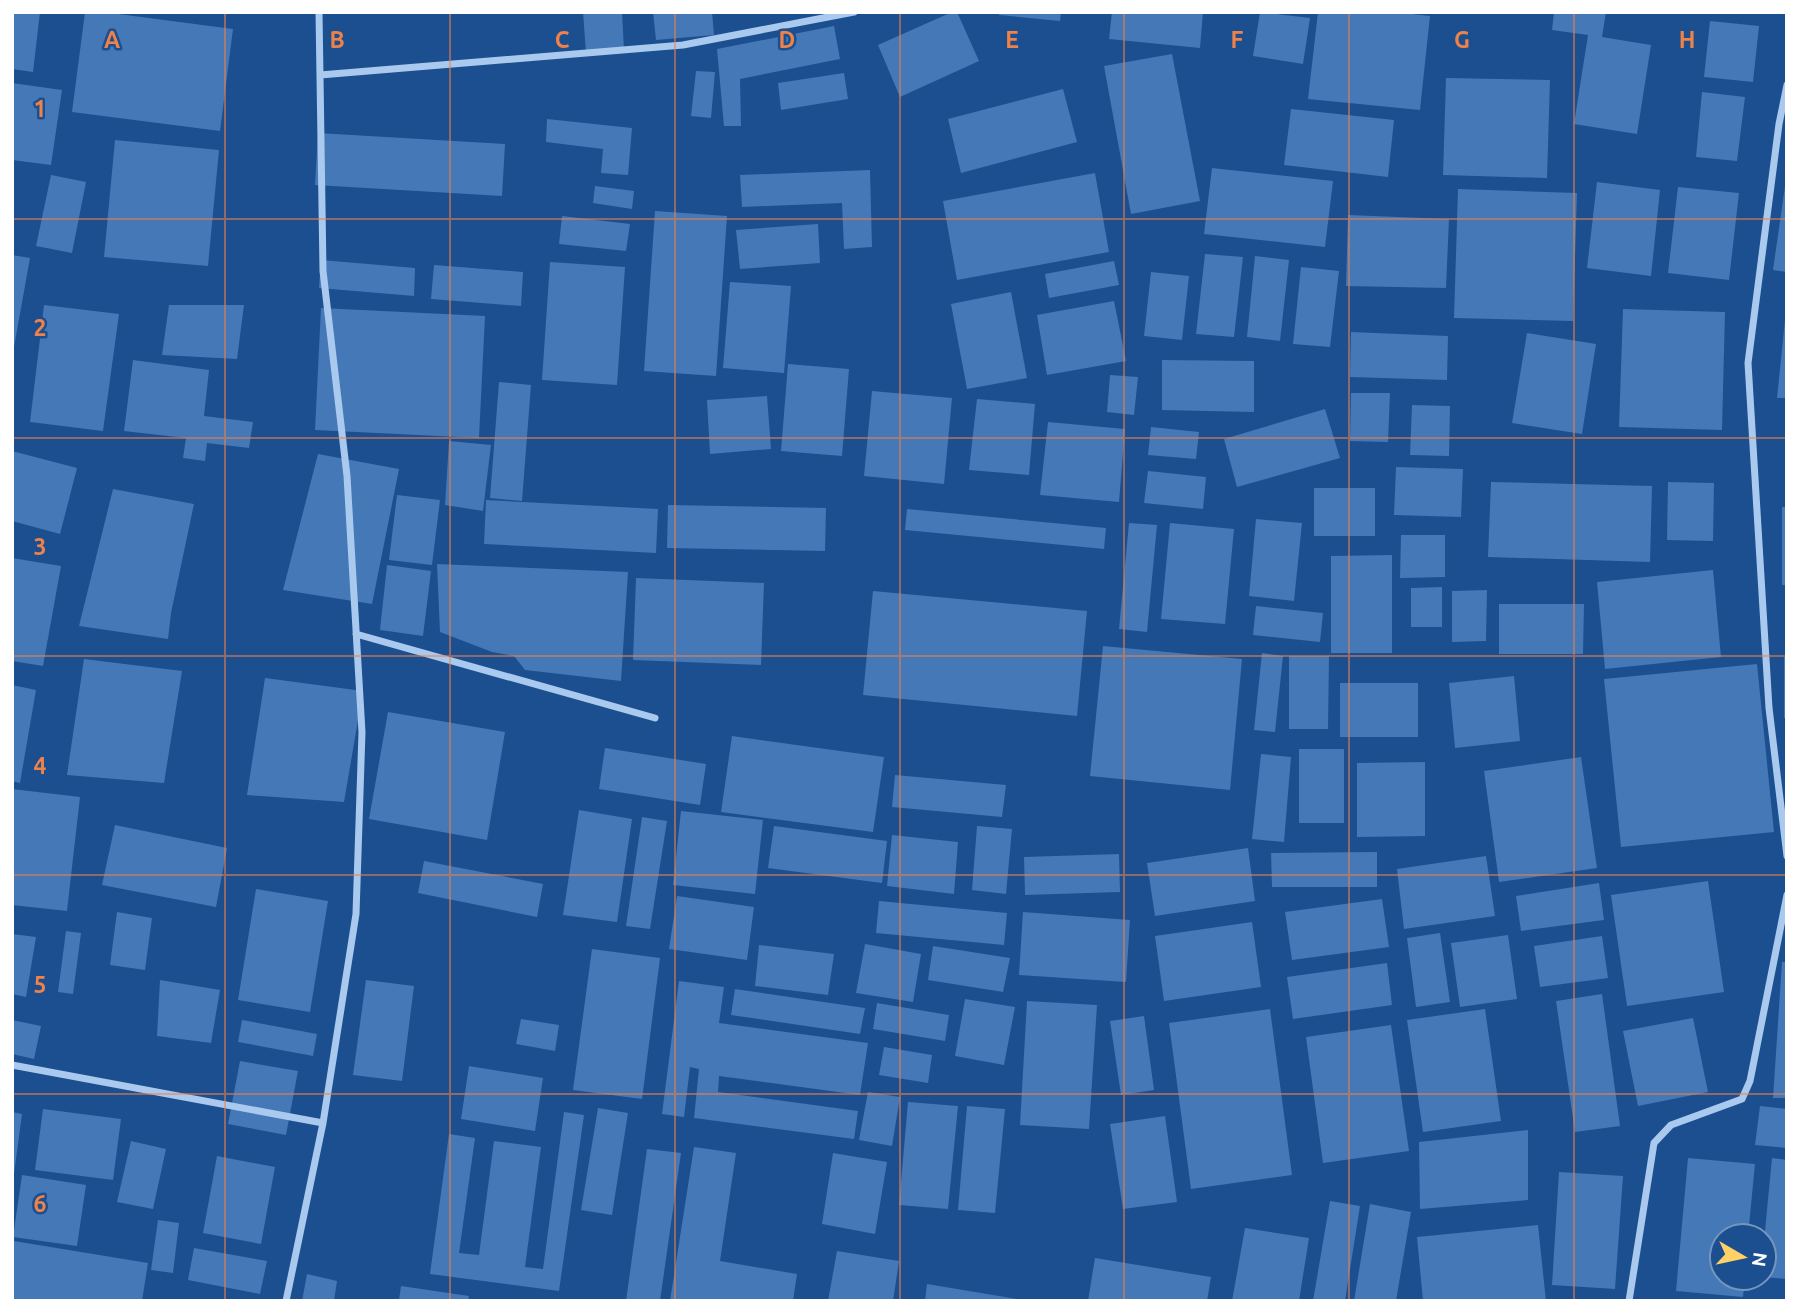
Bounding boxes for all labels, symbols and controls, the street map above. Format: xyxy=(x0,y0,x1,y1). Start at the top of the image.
text: A xyxy=(104,27,120,52)
text: B xyxy=(329,27,345,52)
text: C xyxy=(555,27,570,52)
text: D xyxy=(779,27,795,52)
text: E xyxy=(1005,27,1019,52)
text: F xyxy=(1231,27,1244,52)
text: G xyxy=(1454,27,1470,52)
text: H xyxy=(1679,27,1695,52)
text: 1 xyxy=(34,96,46,121)
text: 2 xyxy=(34,315,46,340)
text: 3 xyxy=(34,534,46,559)
text: 4 xyxy=(34,753,47,778)
text: 5 xyxy=(34,972,46,997)
text: 6 xyxy=(34,1191,47,1216)
north arrow xyxy=(1708,1222,1778,1292)
text: N xyxy=(1748,1251,1772,1268)

